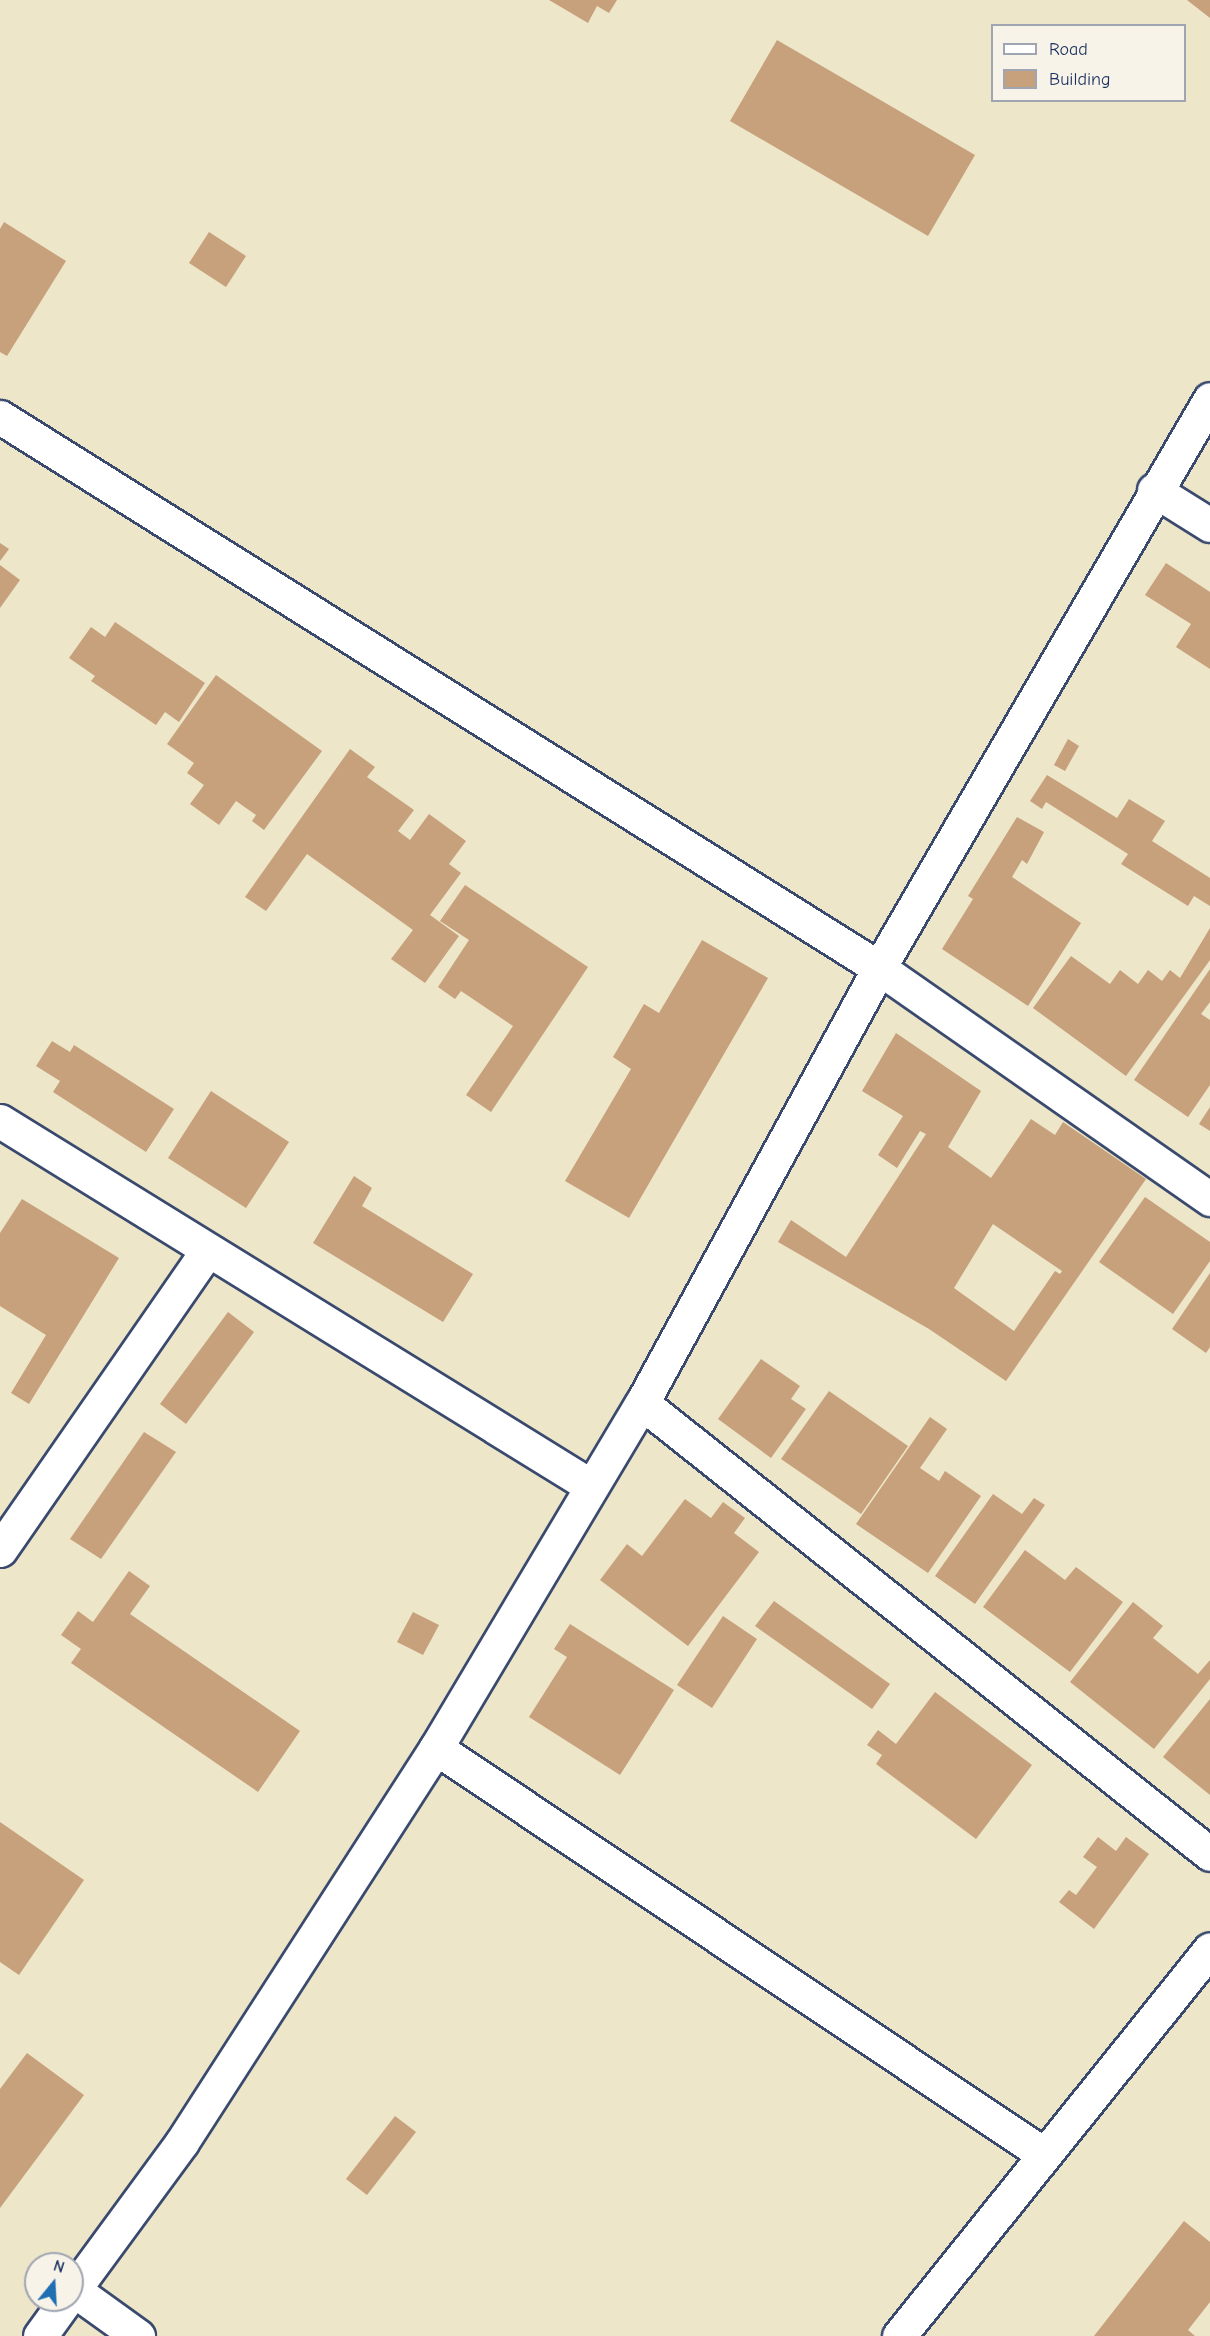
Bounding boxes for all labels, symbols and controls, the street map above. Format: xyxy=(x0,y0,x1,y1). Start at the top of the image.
legend xyxy=(991,24,1186,102)
text: Road xyxy=(1049,39,1088,60)
text: Building xyxy=(1049,69,1111,90)
north arrow xyxy=(24,2252,84,2312)
text: N xyxy=(51,2257,67,2277)

